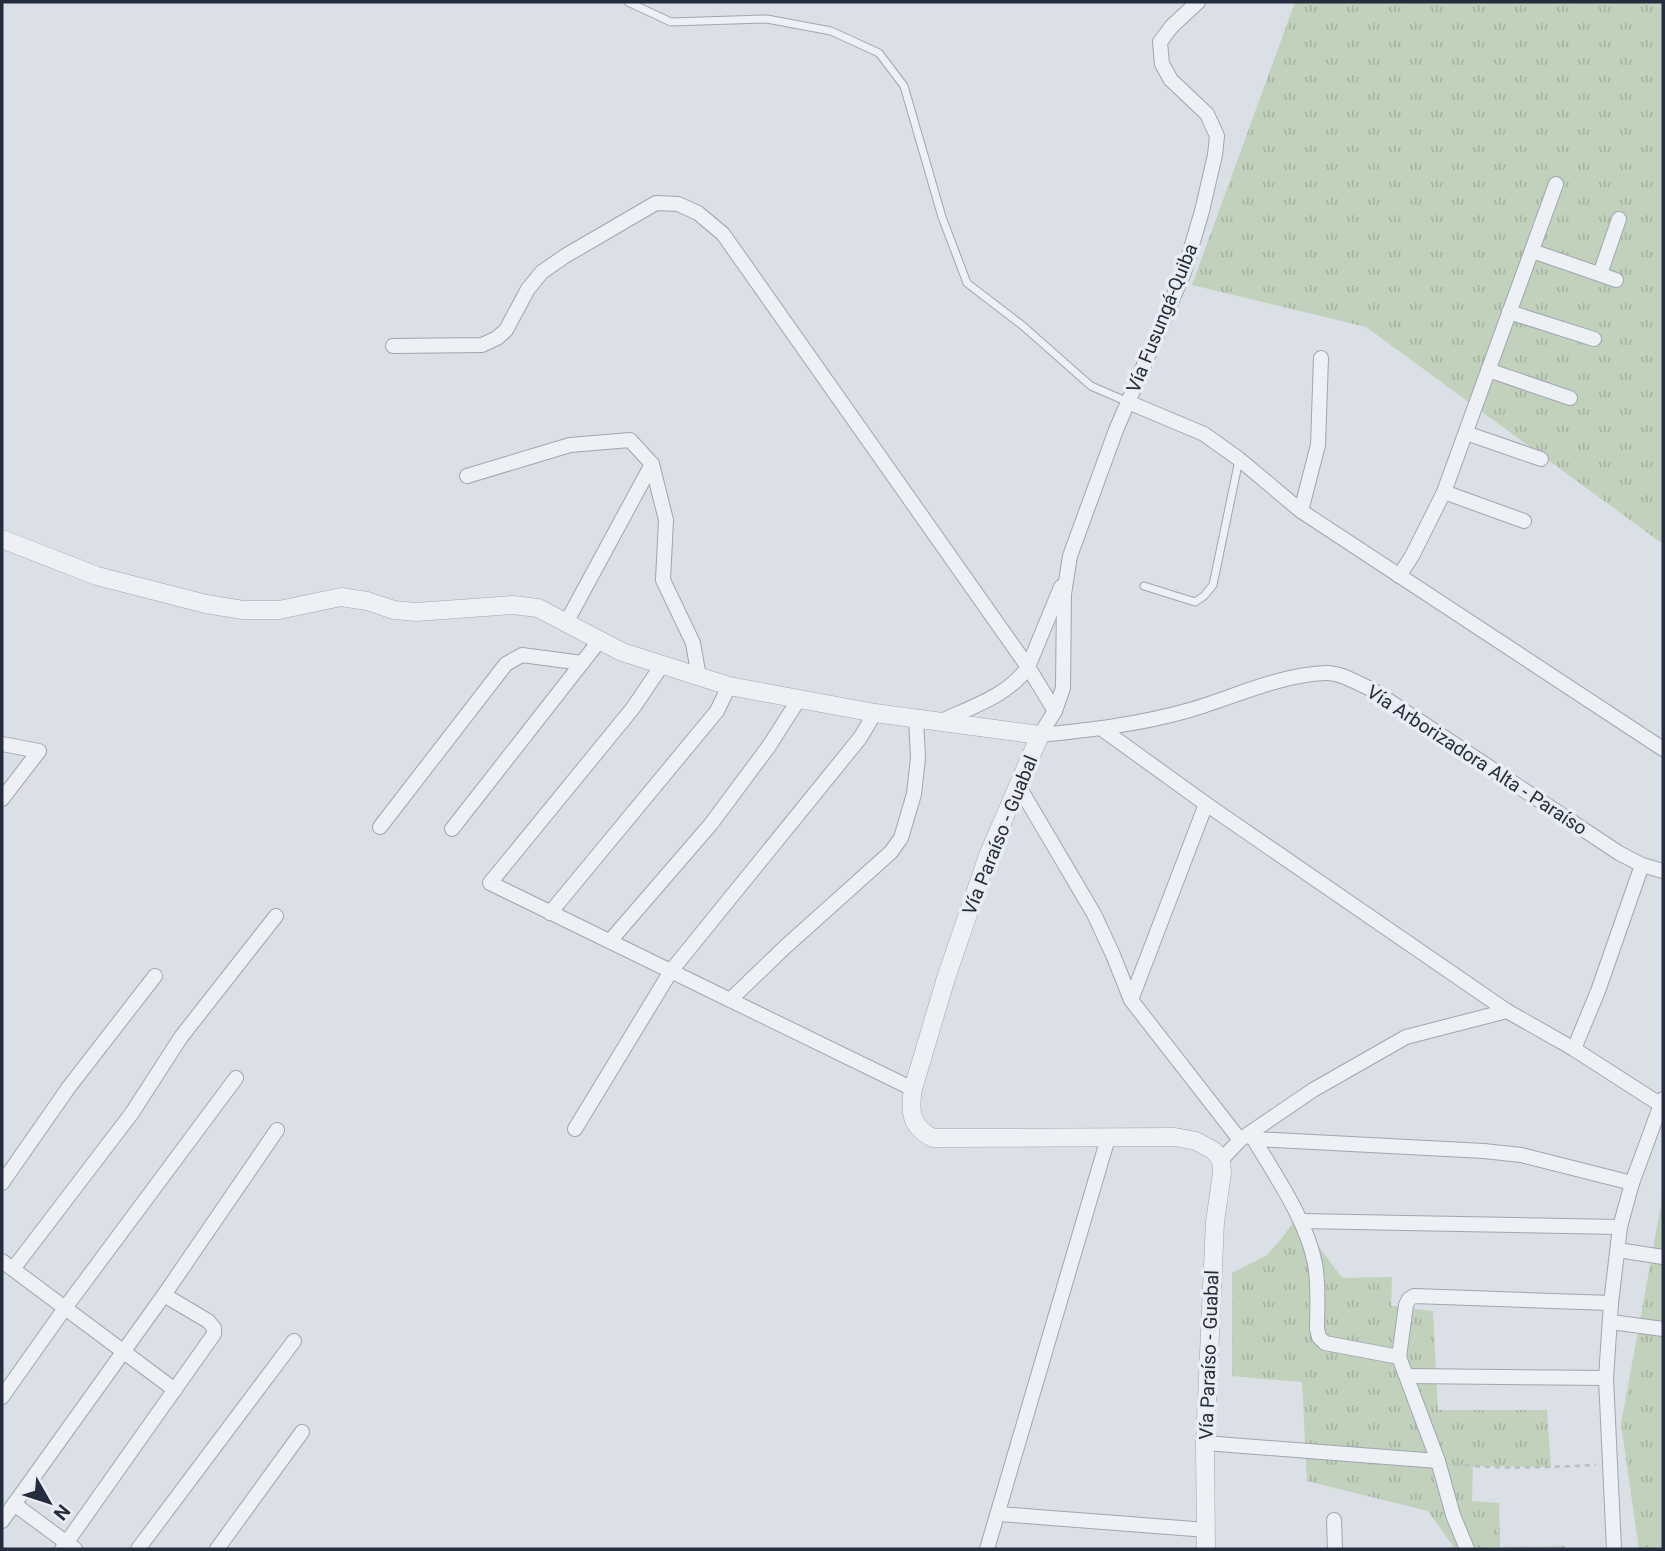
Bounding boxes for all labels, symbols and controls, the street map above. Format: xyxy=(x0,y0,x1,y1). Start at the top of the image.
street label: Vía Fusungá-Quiba xyxy=(1122,240,1202,396)
street label: Vía Arborizadora Alta - Paraíso xyxy=(1363,680,1591,840)
street label: Vía Paraíso - Guabal xyxy=(958,752,1042,918)
street label: Vía Paraíso - Guabal xyxy=(1195,1270,1223,1440)
north arrow xyxy=(14,1467,84,1537)
text: N xyxy=(49,1500,75,1525)

